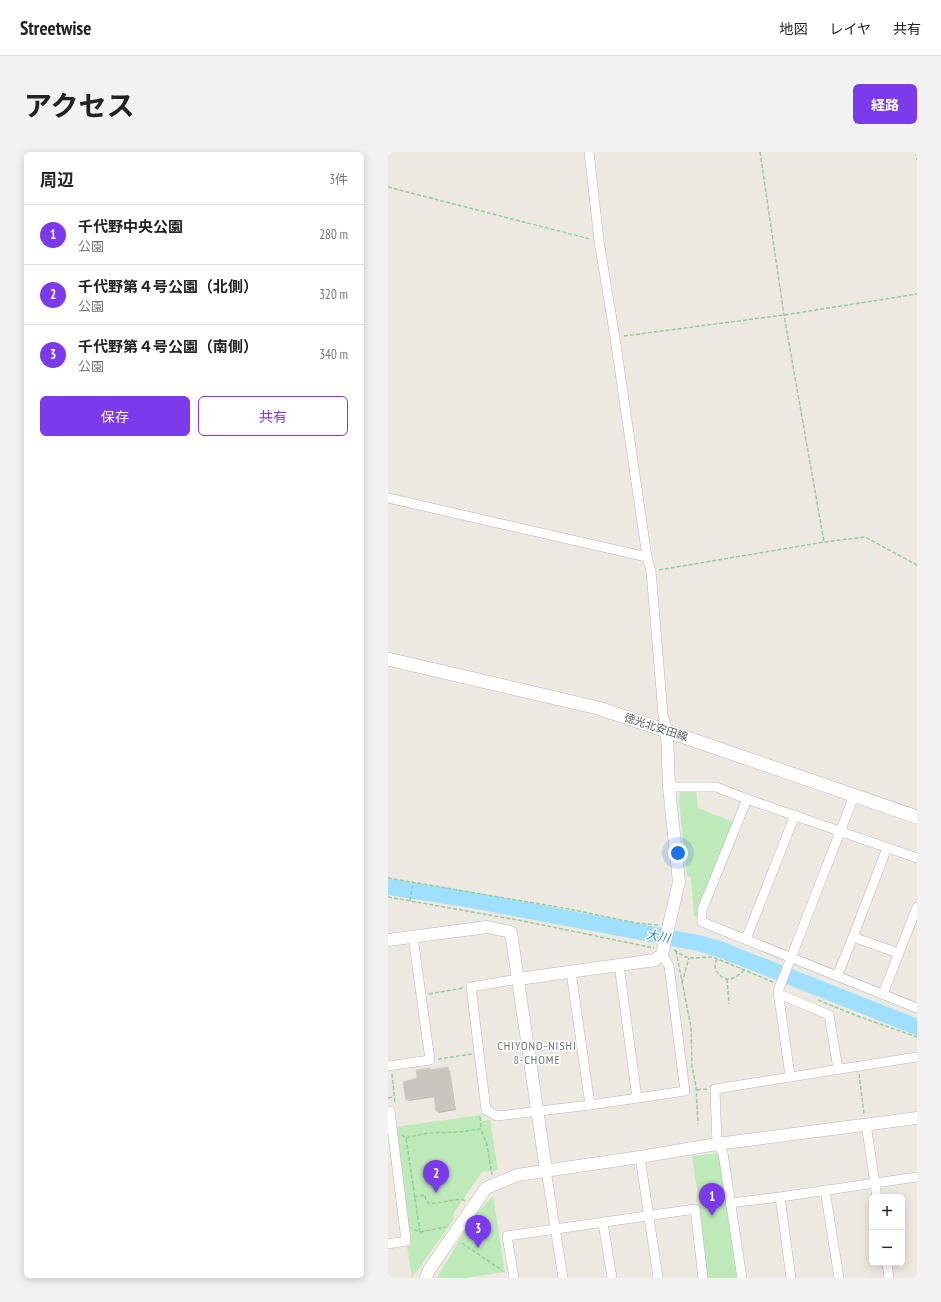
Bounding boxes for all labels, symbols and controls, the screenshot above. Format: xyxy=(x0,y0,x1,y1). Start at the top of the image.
text: Streetwise xyxy=(20,16,91,40)
text: 地図 xyxy=(779,20,807,38)
text: レイヤ xyxy=(829,20,871,38)
text: 共有 xyxy=(893,20,921,38)
button: 経路 xyxy=(853,84,917,124)
text: アクセス xyxy=(24,87,135,124)
text: 周辺 xyxy=(40,169,74,191)
text: 3件 xyxy=(329,171,348,188)
text: 千代野中央公園 xyxy=(78,217,183,236)
text: 1 xyxy=(50,226,56,243)
text: 280 m xyxy=(319,226,348,243)
text: 公園 xyxy=(78,238,104,255)
text: 千代野第４号公園（北側） xyxy=(78,277,258,296)
text: 2 xyxy=(50,286,56,303)
text: 320 m xyxy=(319,286,348,303)
text: 公園 xyxy=(78,298,104,315)
text: 千代野第４号公園（南側） xyxy=(78,337,258,356)
text: 3 xyxy=(50,346,56,363)
text: 340 m xyxy=(319,346,348,363)
text: 公園 xyxy=(78,358,104,375)
button: 保存 xyxy=(40,396,190,436)
button: 共有 xyxy=(198,396,348,436)
street label: 徳光北安田線 xyxy=(622,710,690,744)
your location xyxy=(668,843,688,863)
water label: 大川 xyxy=(645,927,673,946)
district label: CHIYONO-NISHI 8-CHOME xyxy=(497,1038,577,1067)
pin: 2 xyxy=(423,1160,449,1193)
pin: 1 xyxy=(699,1183,725,1216)
map controls xyxy=(869,1194,905,1266)
button: + xyxy=(869,1194,905,1230)
pin: 3 xyxy=(465,1215,491,1248)
button: − xyxy=(869,1230,905,1266)

